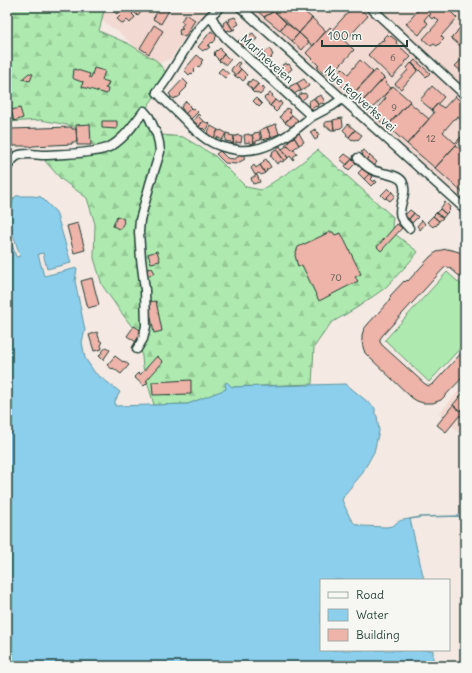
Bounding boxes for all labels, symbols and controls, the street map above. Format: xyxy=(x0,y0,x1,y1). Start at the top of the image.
scale bar xyxy=(322,22,407,48)
text: 100 m xyxy=(328,28,362,43)
street label: Marineveien xyxy=(238,31,297,86)
house number: 6 xyxy=(390,51,396,64)
street label: Nye teglverks vei xyxy=(322,63,399,135)
house number: 9 xyxy=(391,101,397,114)
house number: 12 xyxy=(426,132,436,145)
house number: 70 xyxy=(330,271,342,284)
legend xyxy=(320,579,450,651)
text: Road xyxy=(356,587,384,602)
text: Water xyxy=(356,607,389,622)
text: Building xyxy=(356,627,400,642)

